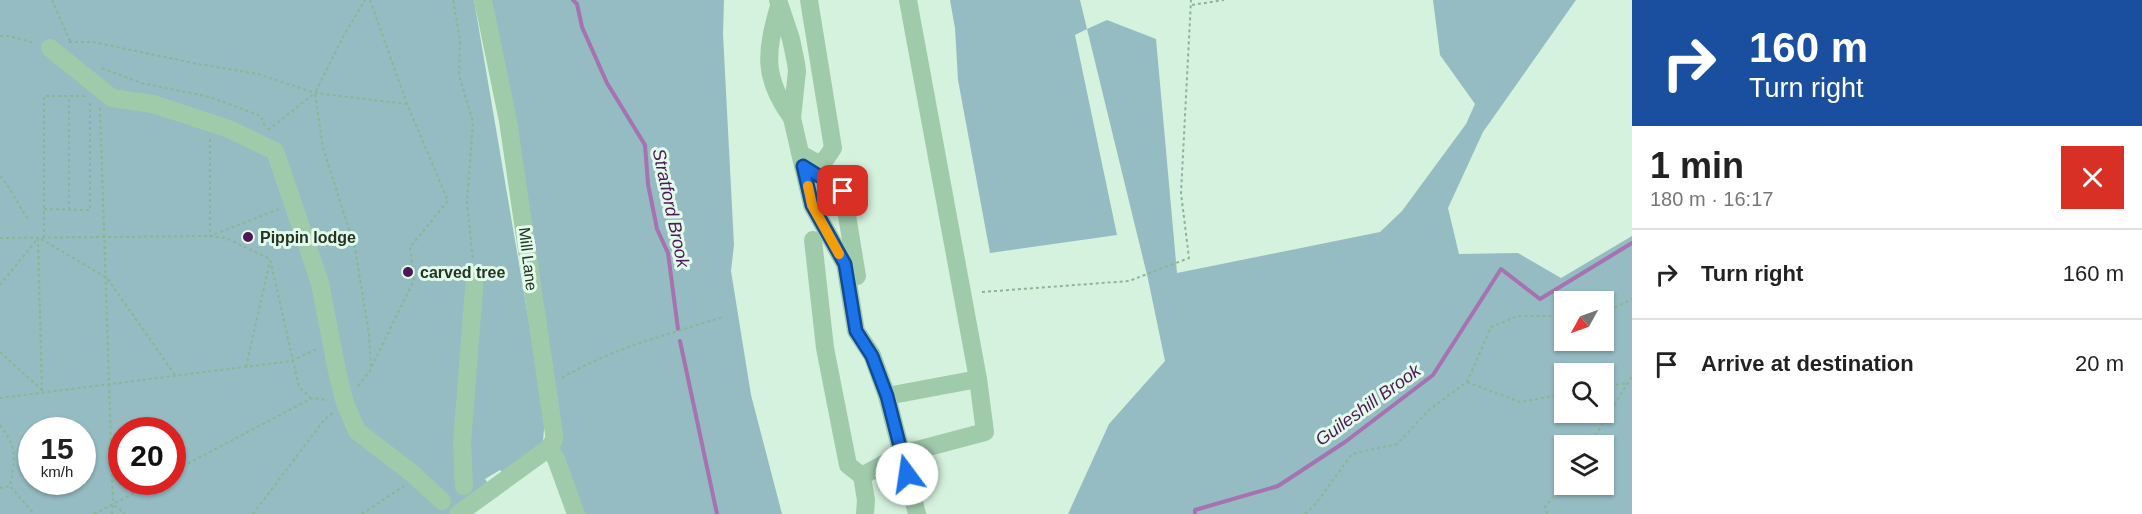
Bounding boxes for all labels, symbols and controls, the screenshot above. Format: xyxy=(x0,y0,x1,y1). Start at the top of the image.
icon: right xyxy=(1650,24,1728,102)
text: 160 m xyxy=(1749,24,1868,71)
text: Turn right xyxy=(1749,73,1864,103)
text: 1 min xyxy=(1650,145,1744,186)
button: close xyxy=(2061,146,2124,209)
water label: Stratford Brook xyxy=(649,147,694,270)
pin xyxy=(817,165,868,216)
icon: arrive xyxy=(826,174,859,207)
text: 180 m · 16:17 xyxy=(1650,188,1773,210)
street label: Mill Lane xyxy=(516,226,540,292)
place label: Pippin lodge xyxy=(260,229,356,246)
marker: Pippin lodge xyxy=(241,230,255,244)
icon: right xyxy=(1650,258,1683,291)
text: Turn right xyxy=(1701,261,1803,286)
text: 160 m xyxy=(2063,261,2124,286)
place label: carved tree xyxy=(420,264,505,281)
marker: carved tree xyxy=(401,265,415,279)
north arrow xyxy=(1554,291,1614,351)
map controls xyxy=(1554,291,1614,495)
icon: arrive xyxy=(1650,348,1683,381)
text: Arrive at destination xyxy=(1701,351,1914,376)
text: 20 m xyxy=(2075,351,2124,376)
water label: Guileshill Brook xyxy=(1312,360,1425,450)
button: search xyxy=(1554,363,1614,423)
speed limit sign: 20 xyxy=(108,417,186,495)
text: 15 xyxy=(40,432,74,465)
button: layers xyxy=(1554,435,1614,495)
position arrow xyxy=(875,442,939,506)
text: km/h xyxy=(41,463,73,480)

